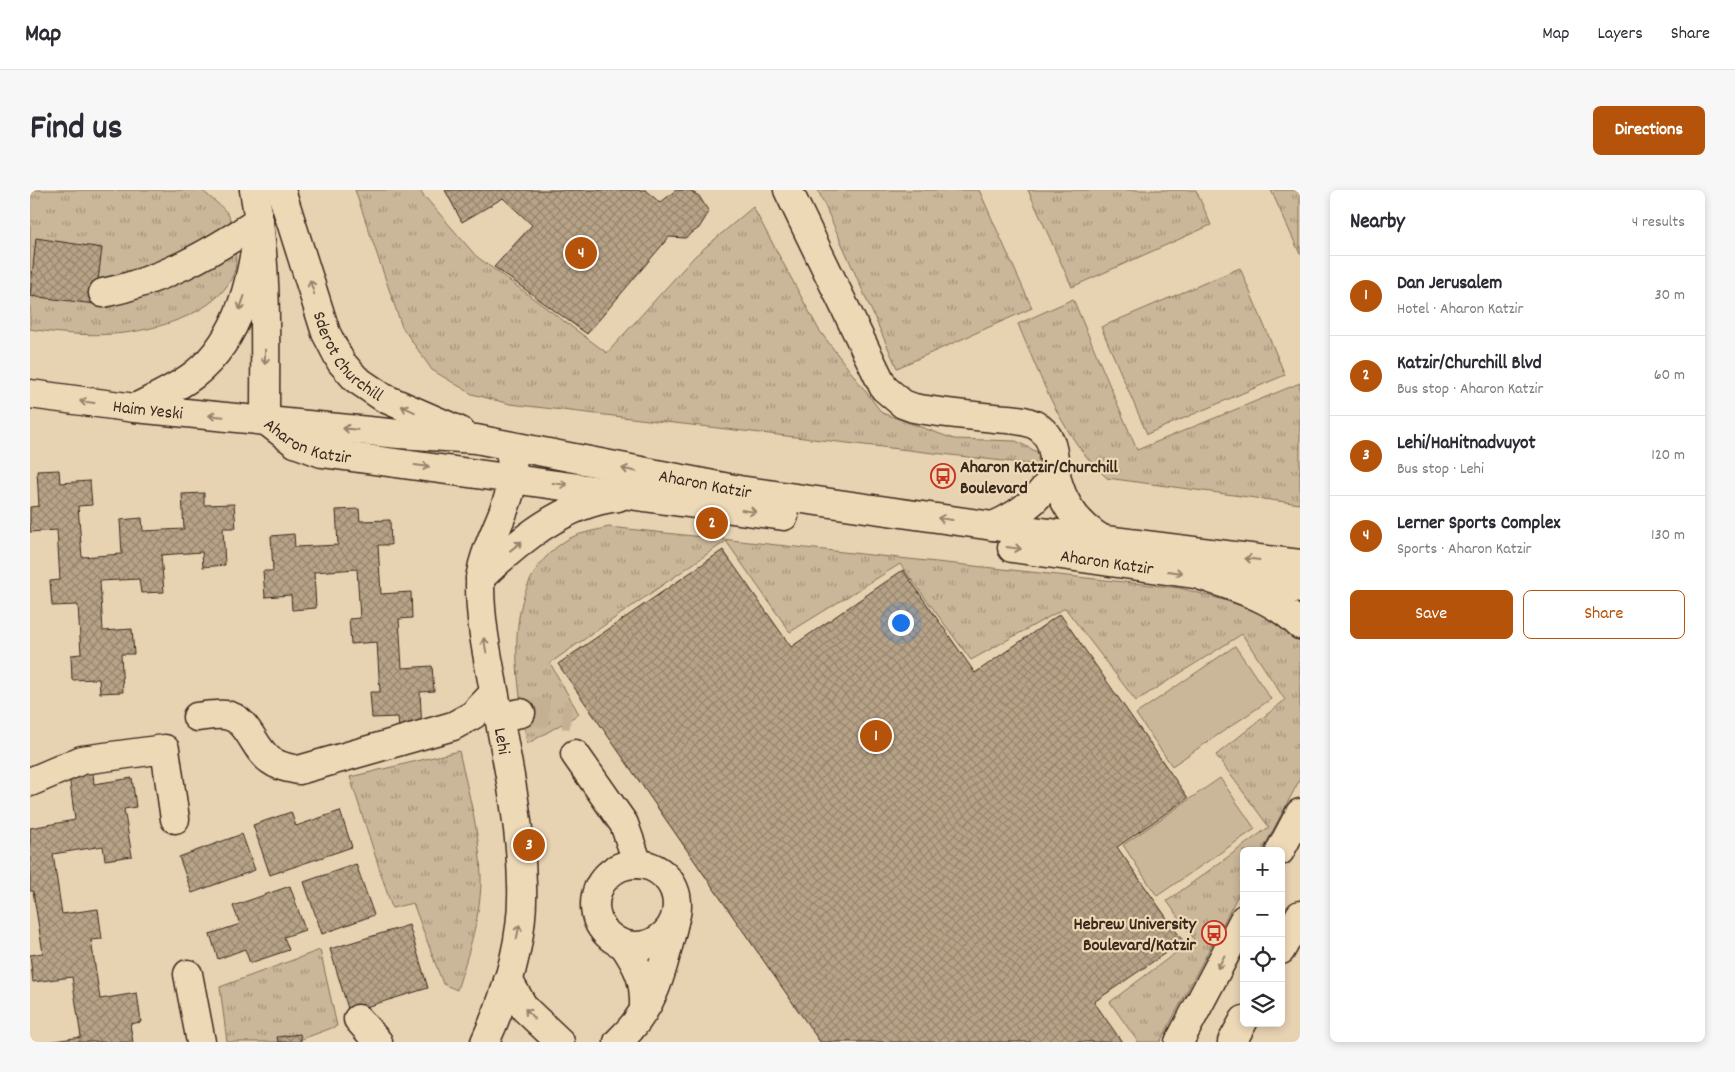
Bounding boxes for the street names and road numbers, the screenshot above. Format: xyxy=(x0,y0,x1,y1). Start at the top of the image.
street label: Sderot Churchill xyxy=(305,309,388,409)
street label: Haim Yeski xyxy=(111,395,184,428)
street label: Aharon Katzir xyxy=(257,413,353,472)
street label: Aharon Katzir xyxy=(656,465,753,507)
street label: Aharon Katzir xyxy=(1058,545,1155,583)
street label: Lehi xyxy=(486,726,515,757)

